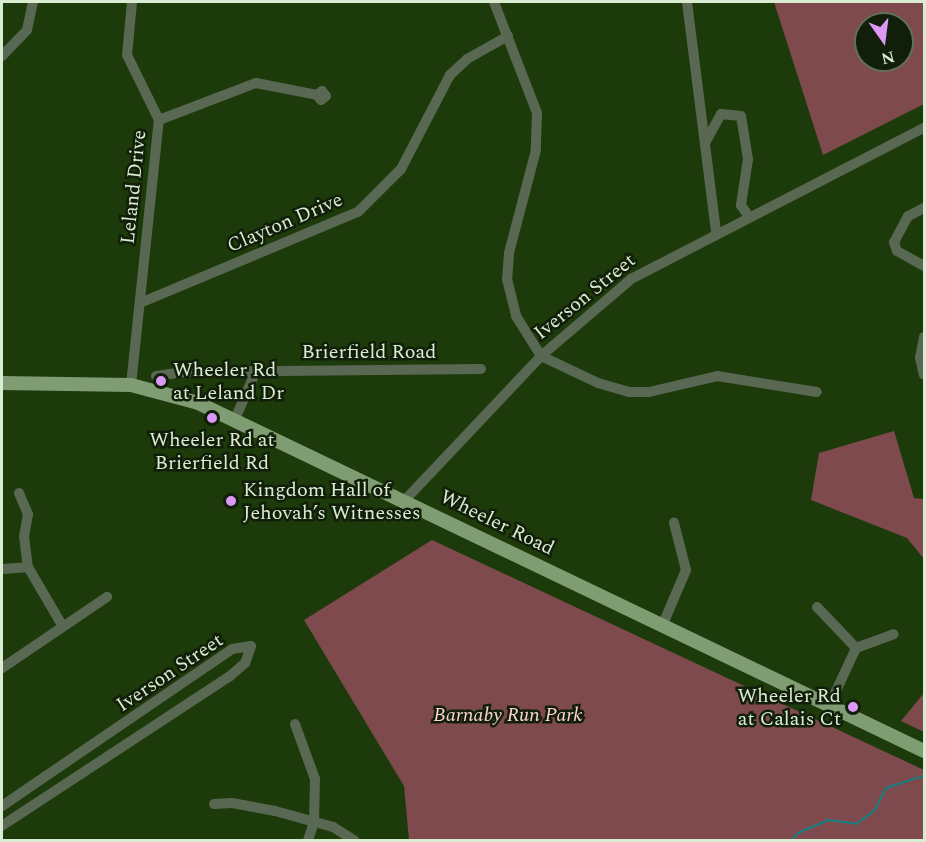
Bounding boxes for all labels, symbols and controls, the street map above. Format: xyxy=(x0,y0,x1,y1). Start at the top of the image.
north arrow xyxy=(854,12,914,72)
text: N xyxy=(879,44,897,71)
street label: Leland Drive xyxy=(116,129,152,245)
street label: Clayton Drive xyxy=(224,188,346,258)
street label: Iverson Street xyxy=(529,249,641,345)
street label: Brierfield Road xyxy=(301,340,437,364)
place label: Wheeler Rd at Leland Dr xyxy=(173,358,284,405)
marker: Wheeler Rd at Leland Dr xyxy=(154,374,168,388)
marker: Wheeler Rd at Brierfield Rd xyxy=(205,411,219,425)
place label: Wheeler Rd at Brierfield Rd xyxy=(149,428,275,475)
place label: Kingdom Hall of Jehovah’s Witnesses xyxy=(243,478,421,525)
street label: Wheeler Road xyxy=(436,485,558,561)
marker: Kingdom Hall of Jehovah’s Witnesses xyxy=(224,494,238,508)
street label: Iverson Street xyxy=(112,628,228,718)
place label: Wheeler Rd at Calais Ct xyxy=(737,684,841,731)
marker: Wheeler Rd at Calais Ct xyxy=(846,700,860,714)
park label: Barnaby Run Park xyxy=(433,703,583,727)

